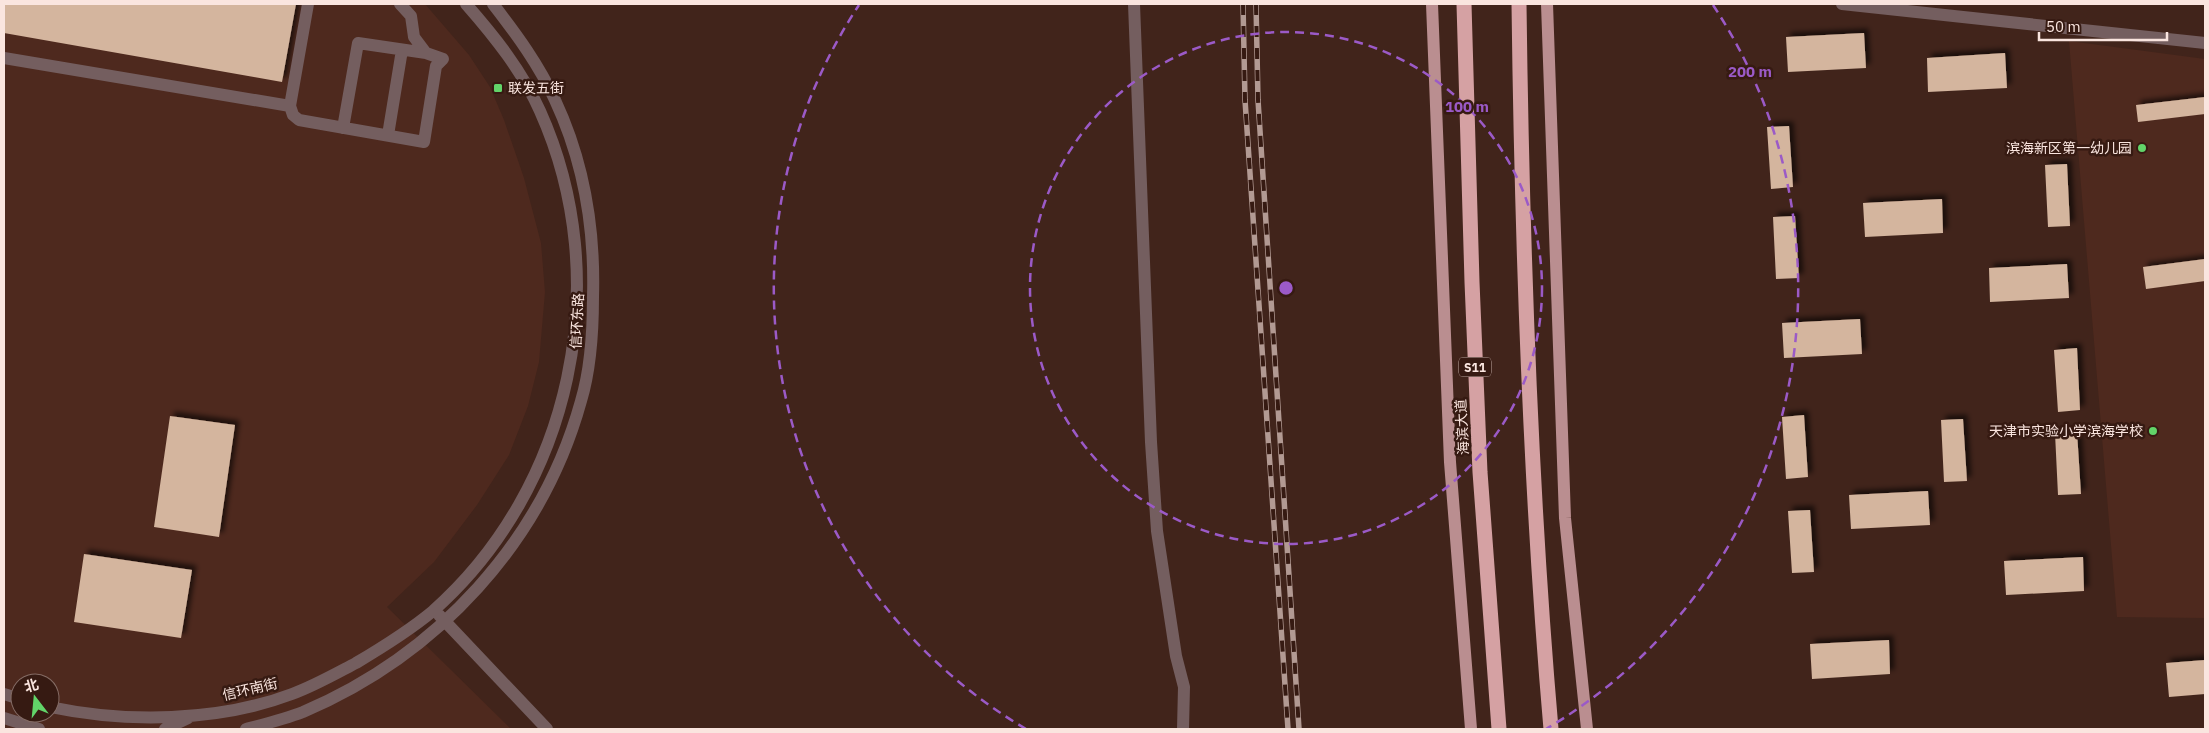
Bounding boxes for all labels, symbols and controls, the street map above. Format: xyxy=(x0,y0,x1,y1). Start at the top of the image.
scale bar xyxy=(2039,10,2166,42)
text: 50 m xyxy=(2046,17,2081,36)
text: 200 m xyxy=(1728,62,1772,81)
place label: 联发五街 xyxy=(508,79,564,97)
marker: 联发五街 xyxy=(492,82,504,94)
text: 100 m xyxy=(1445,97,1489,116)
place label: 滨海新区第一幼儿园 xyxy=(2006,139,2132,157)
marker: 滨海新区第一幼儿园 xyxy=(2136,142,2148,154)
centre of rings xyxy=(1277,279,1295,297)
street label: 信环东路 xyxy=(567,293,587,349)
road number: S11 xyxy=(1459,358,1491,377)
street label: 海滨大道 xyxy=(1452,399,1472,455)
place label: 天津市实验小学滨海学校 xyxy=(1989,422,2143,440)
marker: 天津市实验小学滨海学校 xyxy=(2147,425,2159,437)
north arrow xyxy=(10,673,60,723)
street label: 信环南街 xyxy=(221,674,279,704)
text: 北 xyxy=(22,675,41,696)

